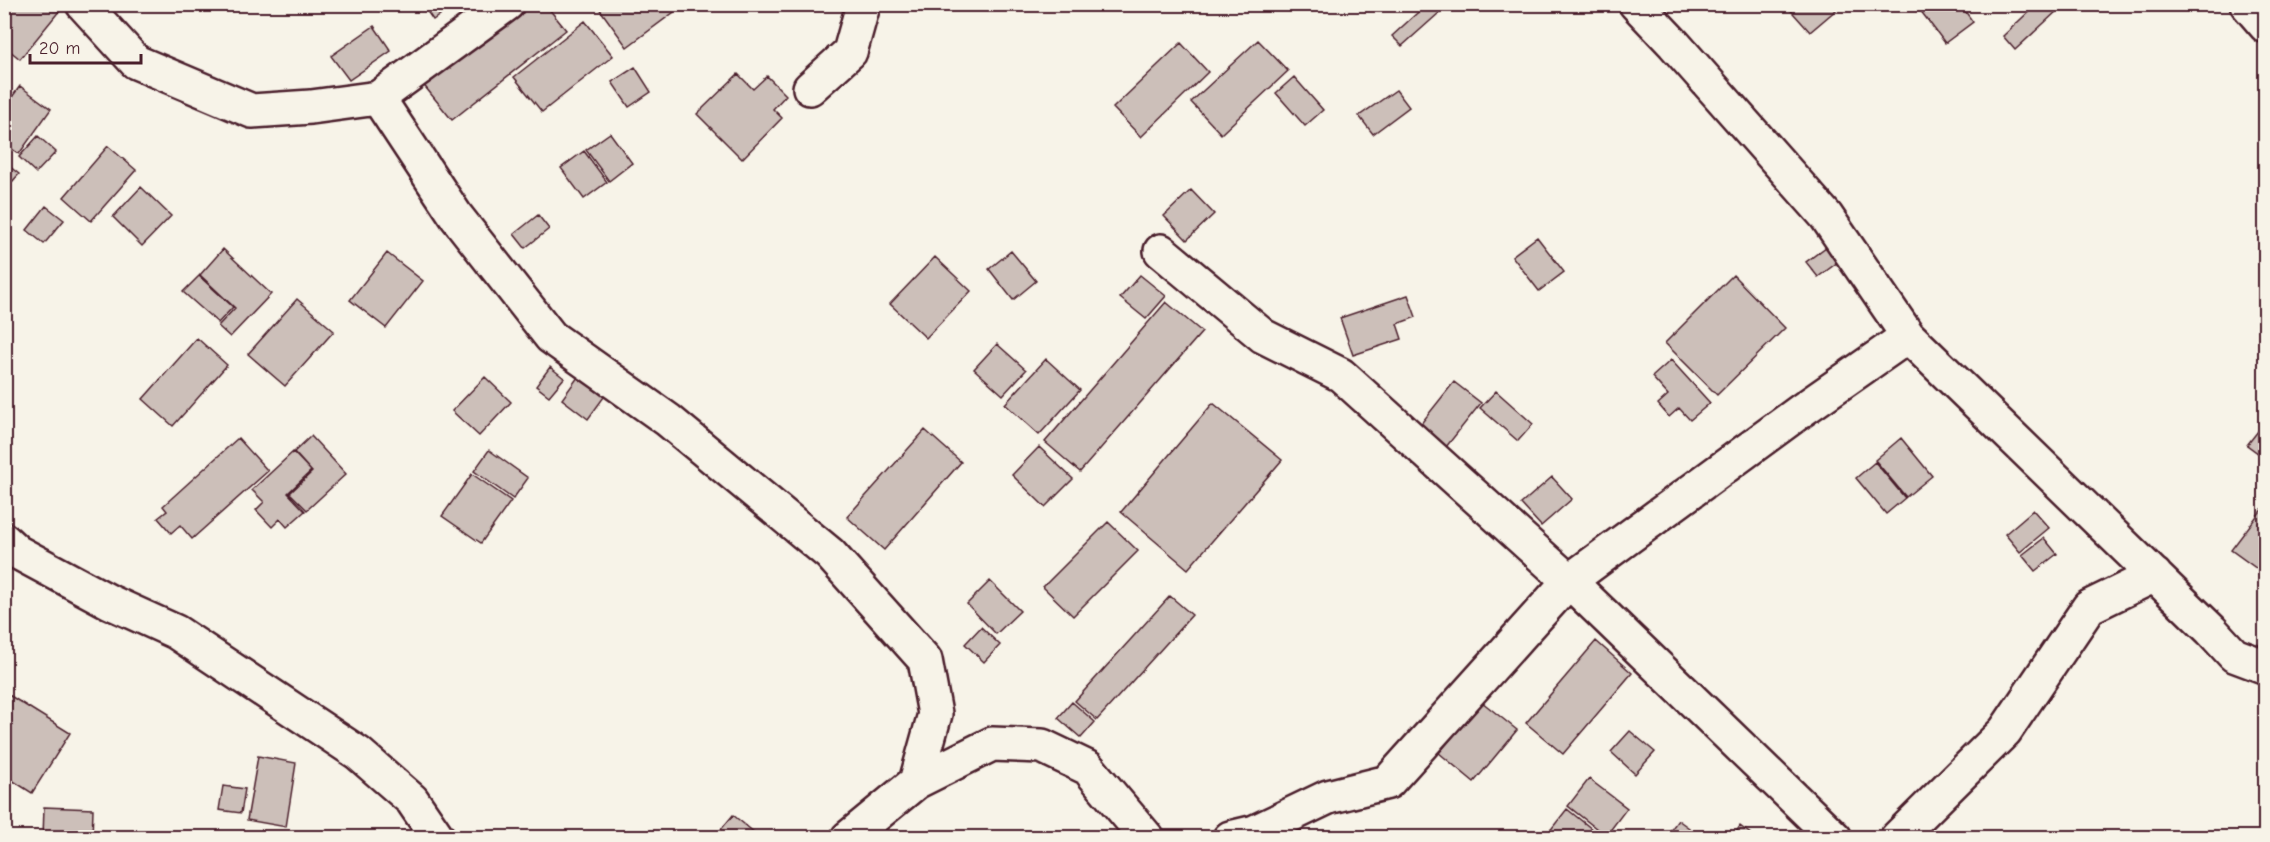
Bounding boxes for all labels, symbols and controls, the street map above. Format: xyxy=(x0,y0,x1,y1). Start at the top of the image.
scale bar xyxy=(30,27,141,65)
text: 20 m xyxy=(39,38,80,59)

